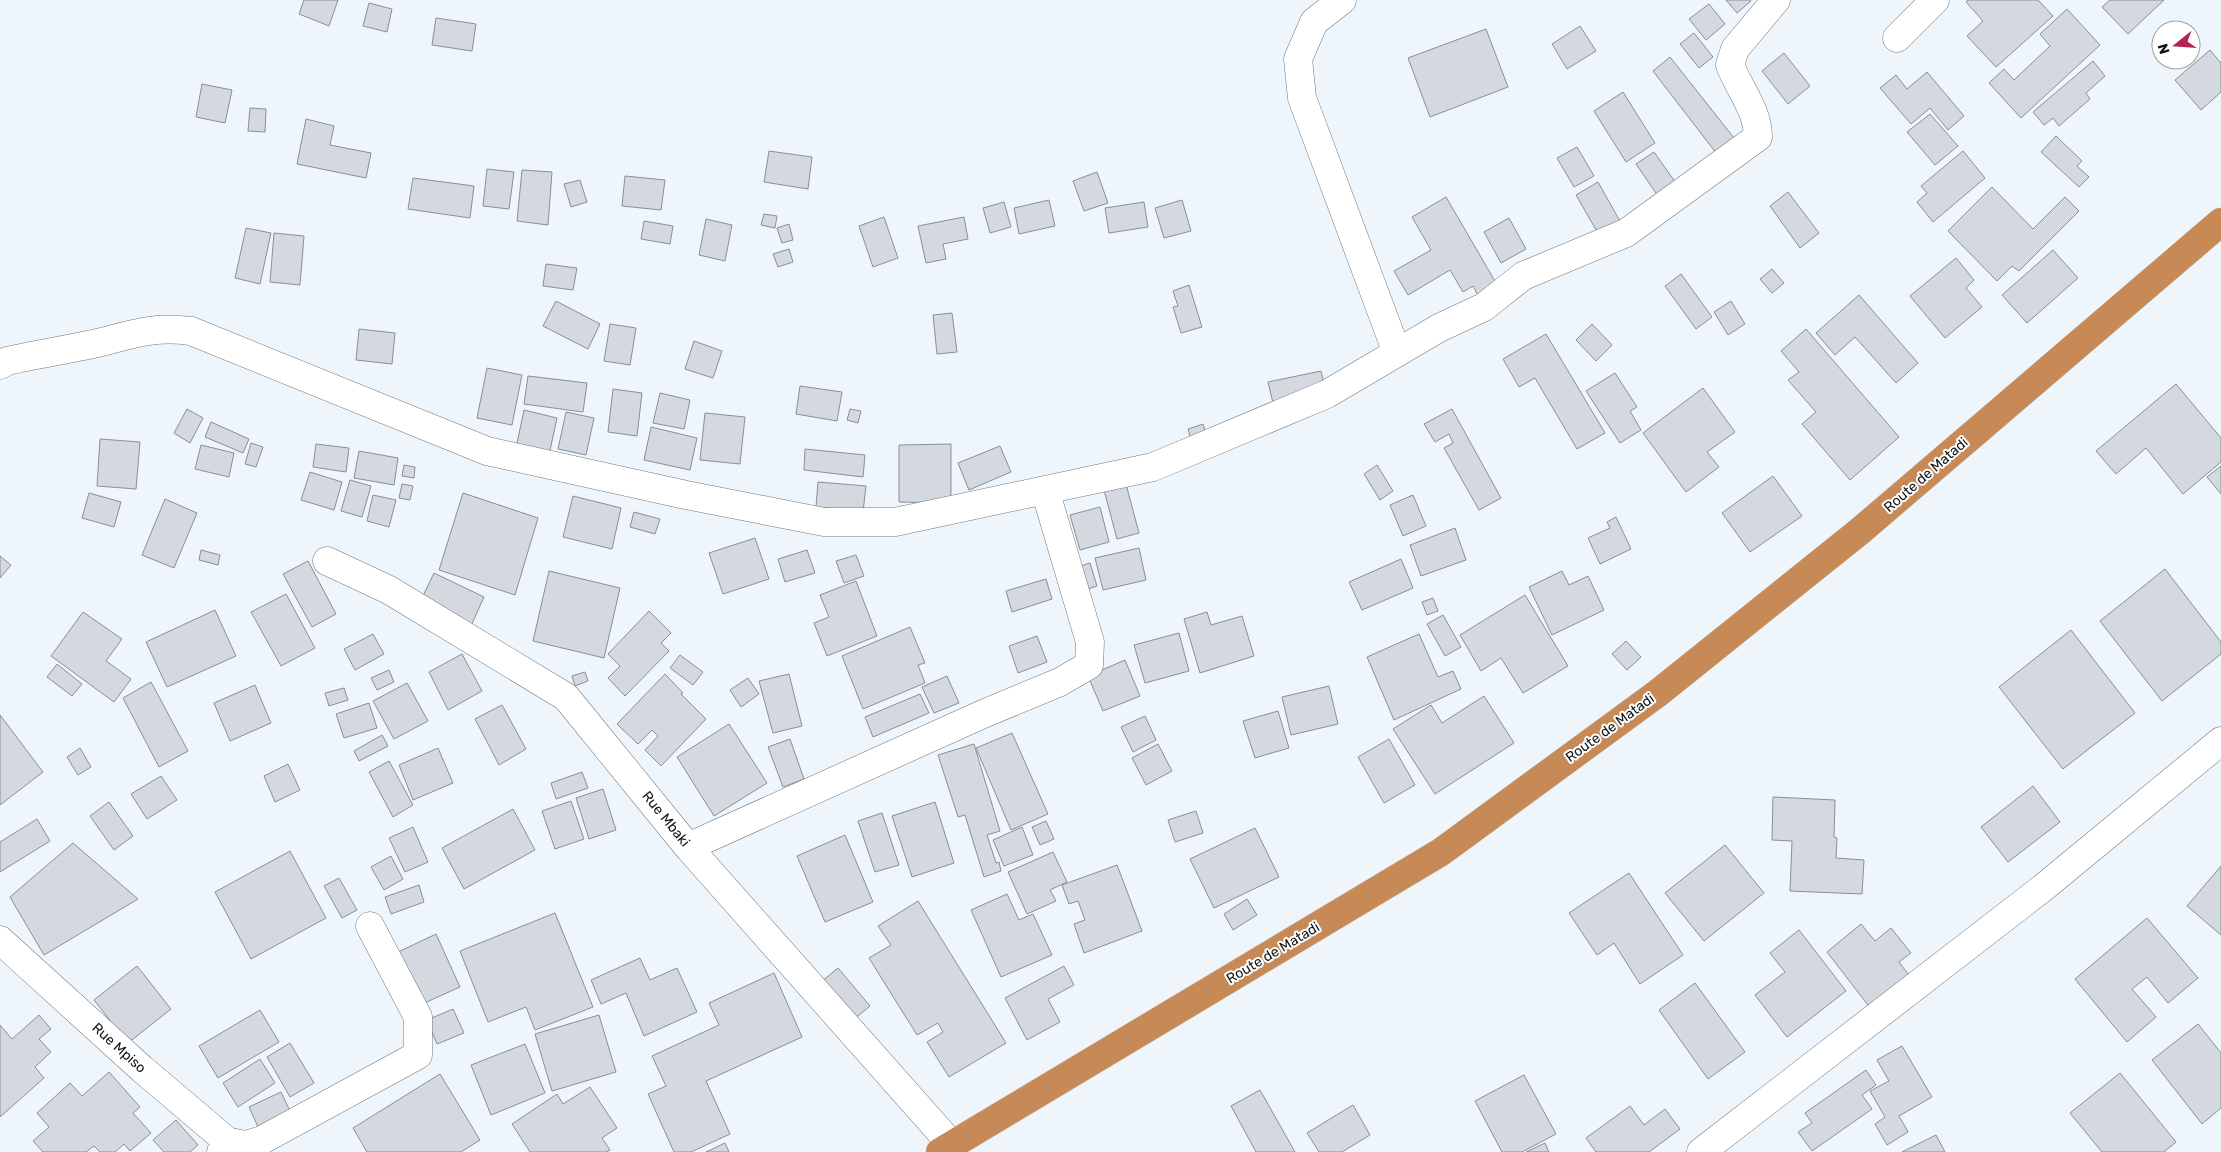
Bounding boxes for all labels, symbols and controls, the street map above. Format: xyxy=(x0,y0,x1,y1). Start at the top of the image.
north arrow xyxy=(2151,20,2201,70)
text: N xyxy=(2154,41,2174,56)
street label: Route de Matadi xyxy=(1881,434,1971,516)
street label: Route de Matadi xyxy=(1562,690,1658,766)
street label: Rue Mbaki xyxy=(638,788,694,850)
street label: Route de Matadi xyxy=(1223,919,1323,987)
street label: Rue Mpiso xyxy=(88,1019,150,1077)

